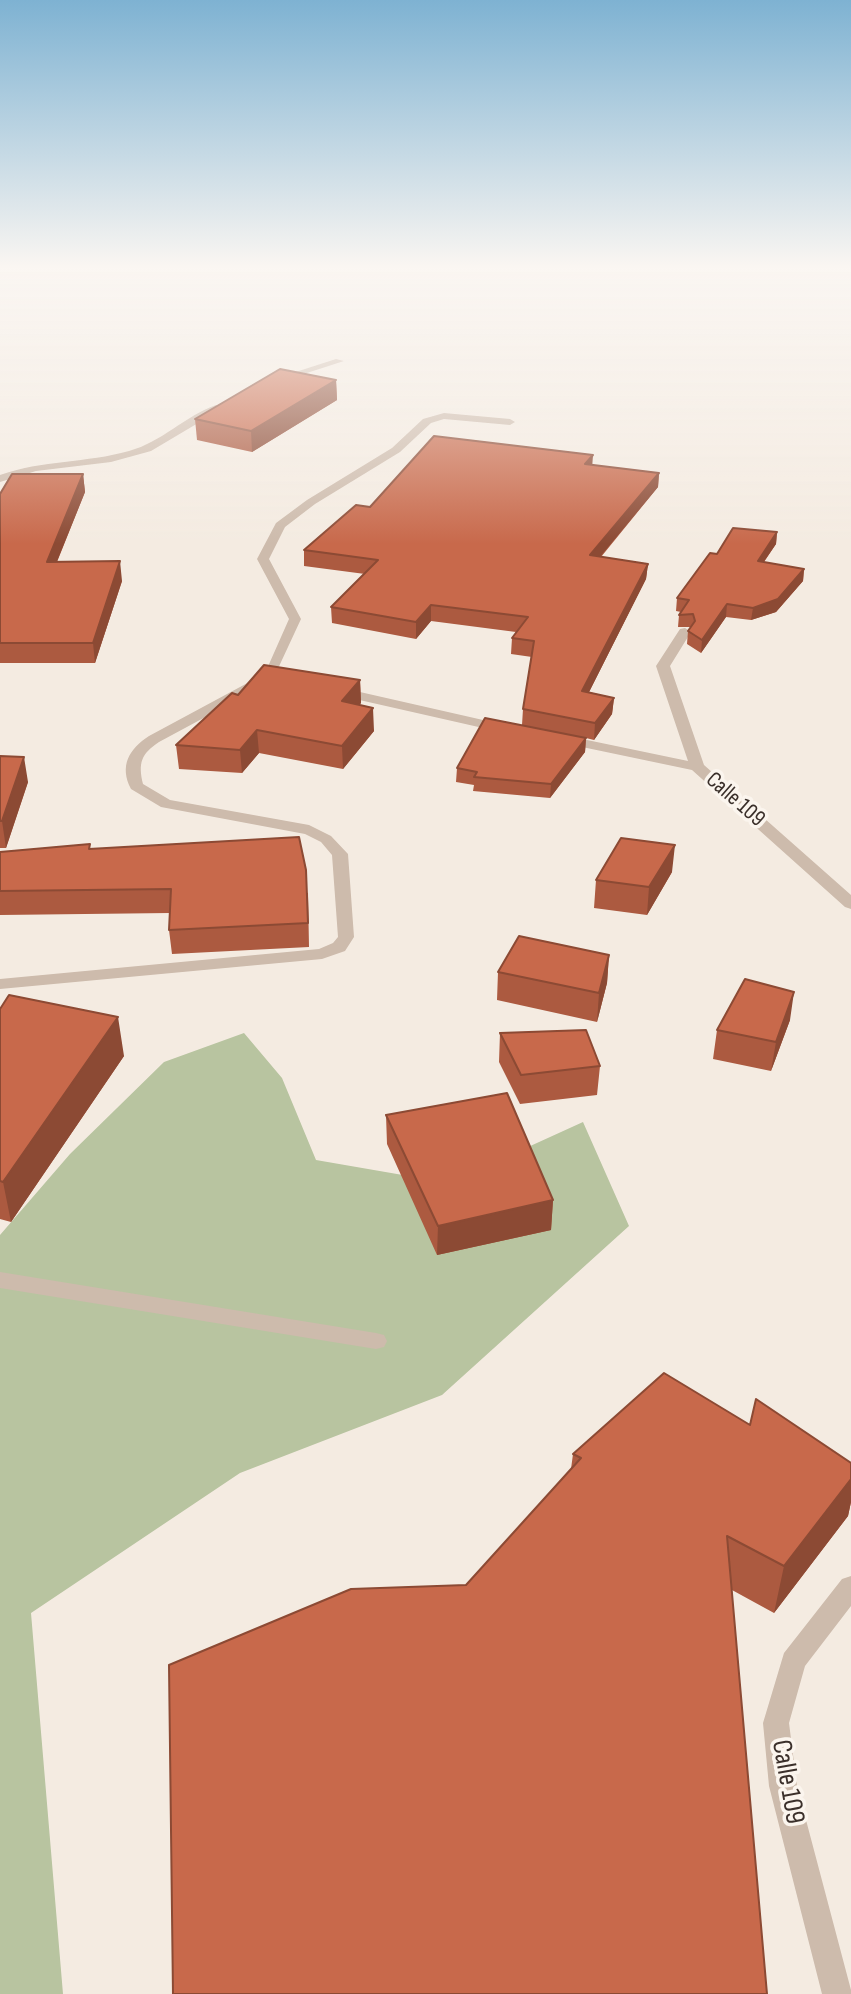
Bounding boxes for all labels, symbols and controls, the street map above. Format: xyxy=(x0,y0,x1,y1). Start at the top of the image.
street label: Calle 109 xyxy=(700,767,770,833)
street label: Calle 109 xyxy=(763,1737,811,1827)

